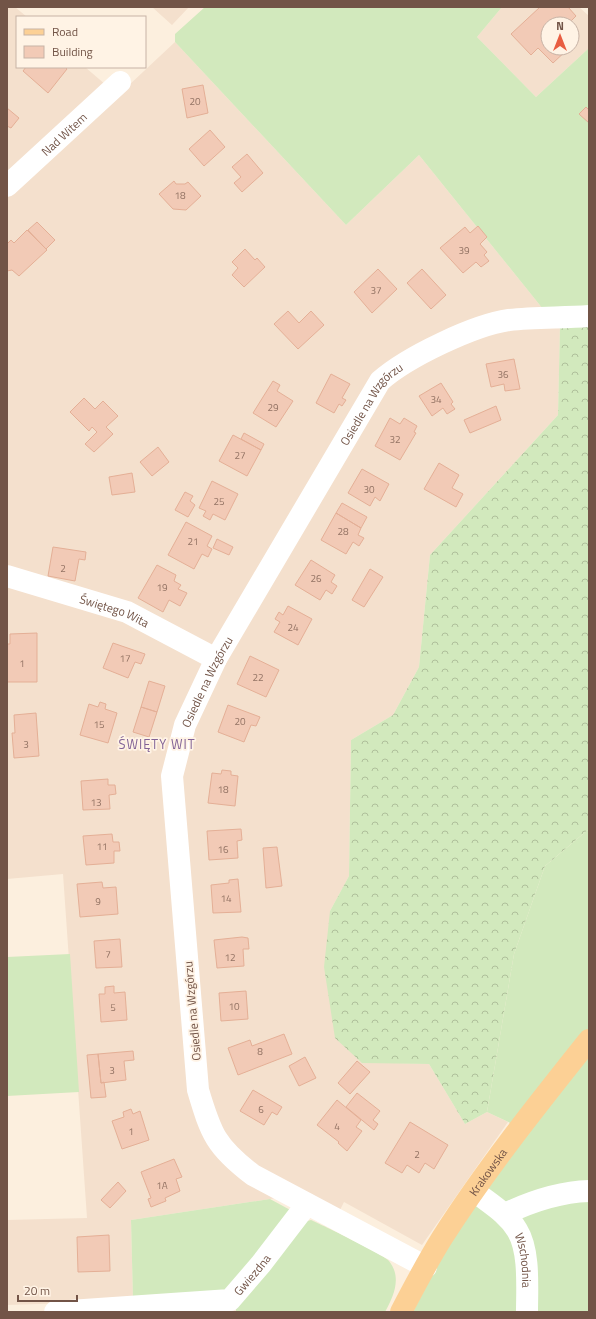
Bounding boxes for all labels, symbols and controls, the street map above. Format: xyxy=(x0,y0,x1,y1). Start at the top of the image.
legend xyxy=(16,16,146,68)
north arrow xyxy=(540,16,580,56)
text: N xyxy=(556,18,564,34)
text: Road xyxy=(52,22,78,41)
text: Building xyxy=(52,42,93,61)
house number: 20 xyxy=(189,94,201,109)
street label: Nad Witem xyxy=(36,108,91,160)
house number: 18 xyxy=(174,188,186,203)
house number: 39 xyxy=(458,243,470,258)
house number: 37 xyxy=(370,283,382,298)
street label: Osiedle na Wzgórzu xyxy=(335,357,406,449)
house number: 36 xyxy=(497,367,509,382)
house number: 34 xyxy=(430,392,442,407)
house number: 29 xyxy=(267,400,279,415)
house number: 32 xyxy=(389,432,401,447)
house number: 27 xyxy=(234,448,246,463)
house number: 30 xyxy=(363,482,375,497)
house number: 25 xyxy=(213,494,225,509)
house number: 28 xyxy=(337,524,349,539)
house number: 21 xyxy=(187,534,199,549)
house number: 2 xyxy=(60,561,66,576)
house number: 26 xyxy=(310,571,322,586)
house number: 19 xyxy=(156,580,168,595)
street label: Świętego Wita xyxy=(77,589,153,632)
house number: 24 xyxy=(287,620,299,635)
street label: Osiedle na Wzgórzu xyxy=(176,632,237,730)
house number: 17 xyxy=(119,651,131,666)
house number: 1 xyxy=(19,656,25,671)
house number: 22 xyxy=(252,670,264,685)
house number: 20 xyxy=(234,714,246,729)
house number: 15 xyxy=(93,717,105,732)
district label: ŚWIĘTY WIT xyxy=(118,734,196,754)
house number: 3 xyxy=(23,737,29,752)
house number: 18 xyxy=(217,782,229,797)
house number: 13 xyxy=(90,795,102,810)
house number: 11 xyxy=(96,839,108,854)
house number: 16 xyxy=(217,842,229,857)
house number: 14 xyxy=(220,891,232,906)
house number: 9 xyxy=(95,894,101,909)
house number: 7 xyxy=(105,947,111,962)
house number: 12 xyxy=(224,950,236,965)
street label: Osiedle na Wzgórzu xyxy=(178,961,206,1061)
house number: 10 xyxy=(228,999,240,1014)
house number: 5 xyxy=(110,1000,116,1015)
house number: 8 xyxy=(257,1044,263,1059)
house number: 3 xyxy=(109,1063,115,1078)
house number: 6 xyxy=(258,1102,264,1117)
house number: 4 xyxy=(334,1119,340,1134)
house number: 1 xyxy=(128,1124,134,1139)
street label: Krakowska xyxy=(464,1144,511,1200)
house number: 2 xyxy=(414,1147,420,1162)
house number: 1A xyxy=(156,1178,168,1193)
street label: Wschodnia xyxy=(510,1230,537,1288)
street label: Gwiezdna xyxy=(229,1250,275,1299)
scale bar xyxy=(18,1277,77,1303)
text: 20 m xyxy=(24,1281,50,1300)

